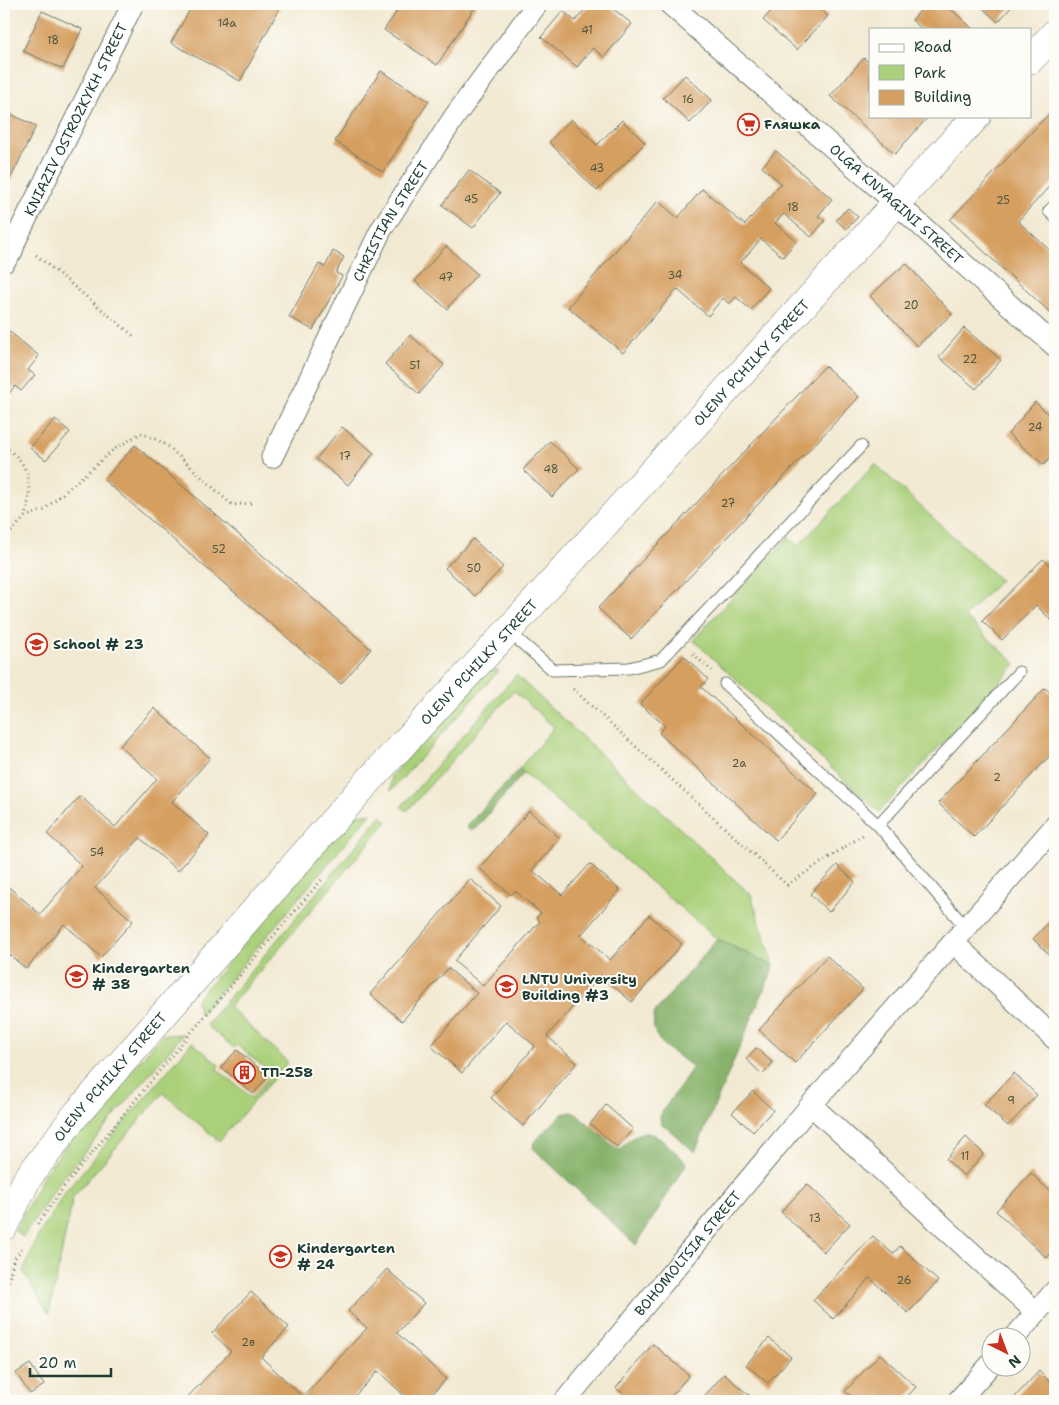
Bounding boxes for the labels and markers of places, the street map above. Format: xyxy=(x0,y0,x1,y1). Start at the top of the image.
supermarket icon: Fляшка xyxy=(736,112,760,136)
place label: Fляшка xyxy=(764,115,821,133)
school or university icon: School # 23 xyxy=(25,632,49,656)
place label: School # 23 xyxy=(53,635,144,653)
place label: Kindergarten # 38 xyxy=(92,959,190,993)
school or university icon: Kindergarten # 38 xyxy=(64,964,88,988)
place label: LNTU University Building #3 xyxy=(522,970,637,1004)
school or university icon: LNTU University Building #3 xyxy=(494,975,518,999)
building icon: ТП-258 xyxy=(233,1060,257,1084)
place label: ТП-258 xyxy=(261,1063,313,1081)
place label: Kindergarten # 24 xyxy=(297,1239,395,1273)
school or university icon: Kindergarten # 24 xyxy=(269,1244,293,1268)

